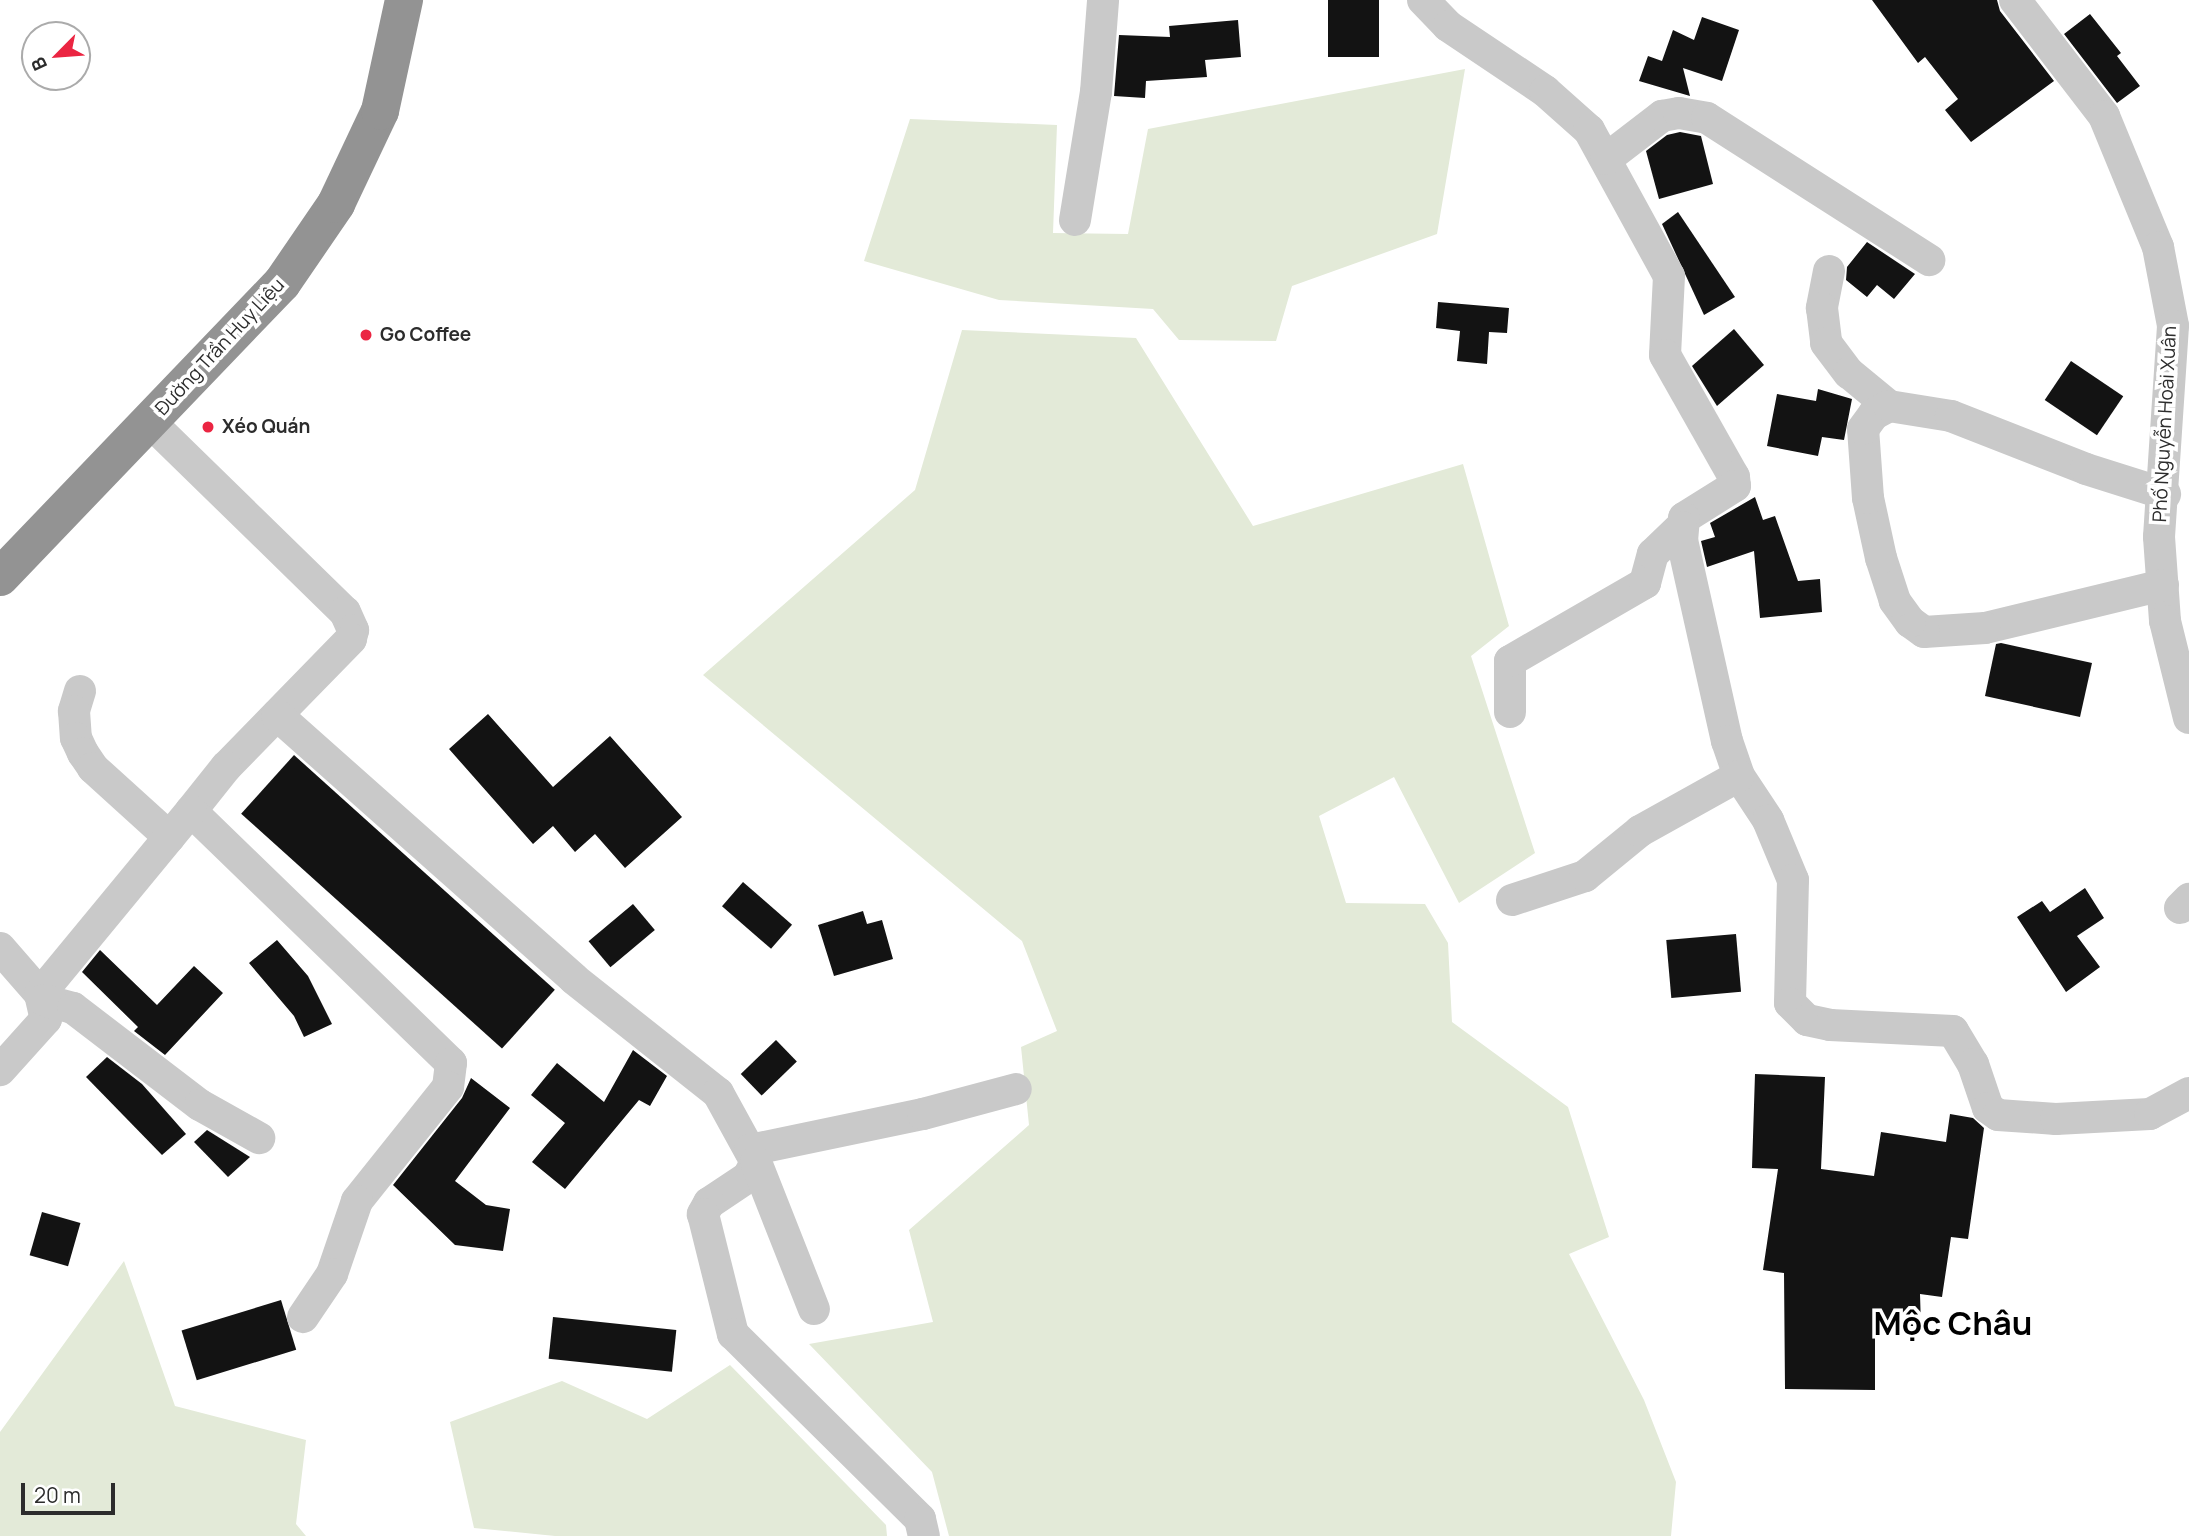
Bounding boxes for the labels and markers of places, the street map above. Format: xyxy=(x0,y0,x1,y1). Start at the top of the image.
place label: Go Coffee xyxy=(380,324,471,346)
marker: Go Coffee xyxy=(358,327,374,343)
place label: Xéo Quán xyxy=(222,416,310,438)
marker: Xéo Quán xyxy=(200,419,216,435)

